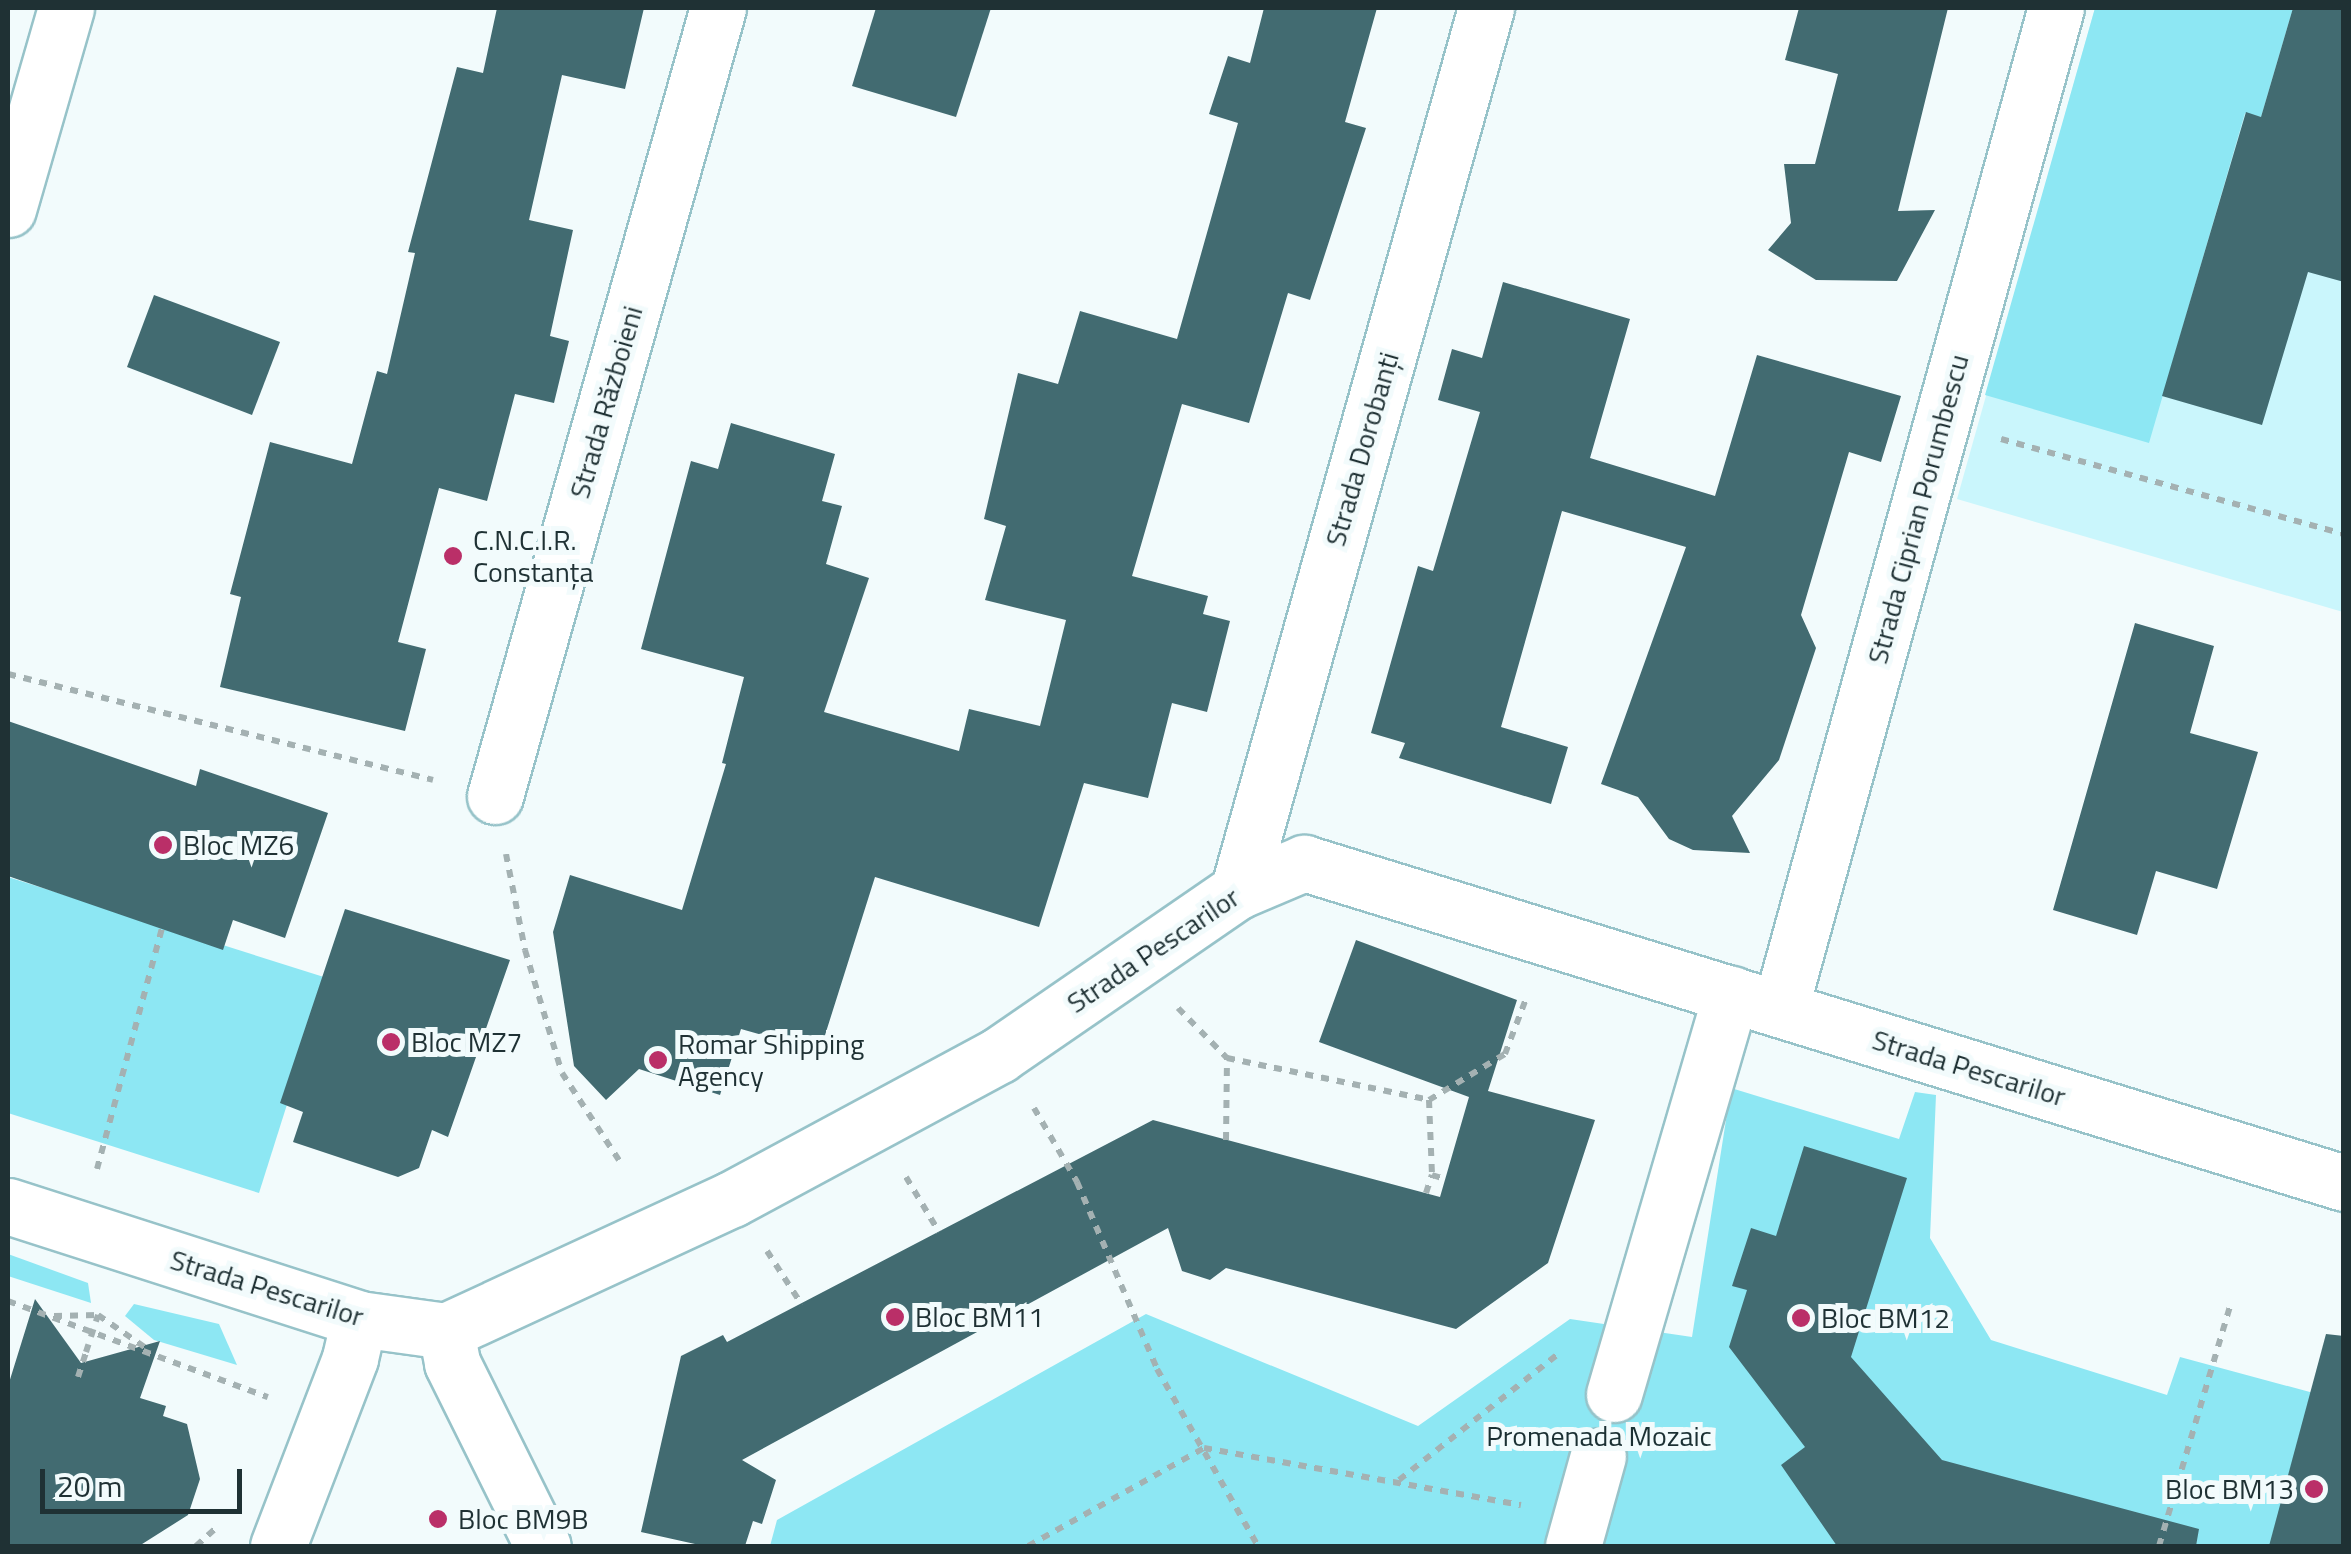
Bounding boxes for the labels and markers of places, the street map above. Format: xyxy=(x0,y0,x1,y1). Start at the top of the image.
place label: C.N.C.I.R. Constanța xyxy=(473,523,593,589)
marker: C.N.C.I.R. Constanța xyxy=(442,545,464,567)
place label: Bloc MZ6 xyxy=(183,828,294,862)
marker: Bloc MZ6 xyxy=(152,834,174,856)
place label: Bloc MZ7 xyxy=(411,1025,522,1059)
place label: Romar Shipping Agency xyxy=(678,1027,864,1093)
marker: Bloc MZ7 xyxy=(380,1031,402,1053)
marker: Romar Shipping Agency xyxy=(647,1049,669,1071)
place label: Bloc BM11 xyxy=(915,1300,1044,1334)
place label: Bloc BM12 xyxy=(1821,1301,1950,1335)
marker: Bloc BM11 xyxy=(884,1306,906,1328)
marker: Bloc BM12 xyxy=(1790,1307,1812,1329)
place label: Bloc BM13 xyxy=(2165,1472,2294,1506)
marker: Bloc BM13 xyxy=(2303,1478,2325,1500)
place label: Bloc BM9B xyxy=(458,1502,589,1536)
marker: Bloc BM9B xyxy=(427,1508,449,1530)

